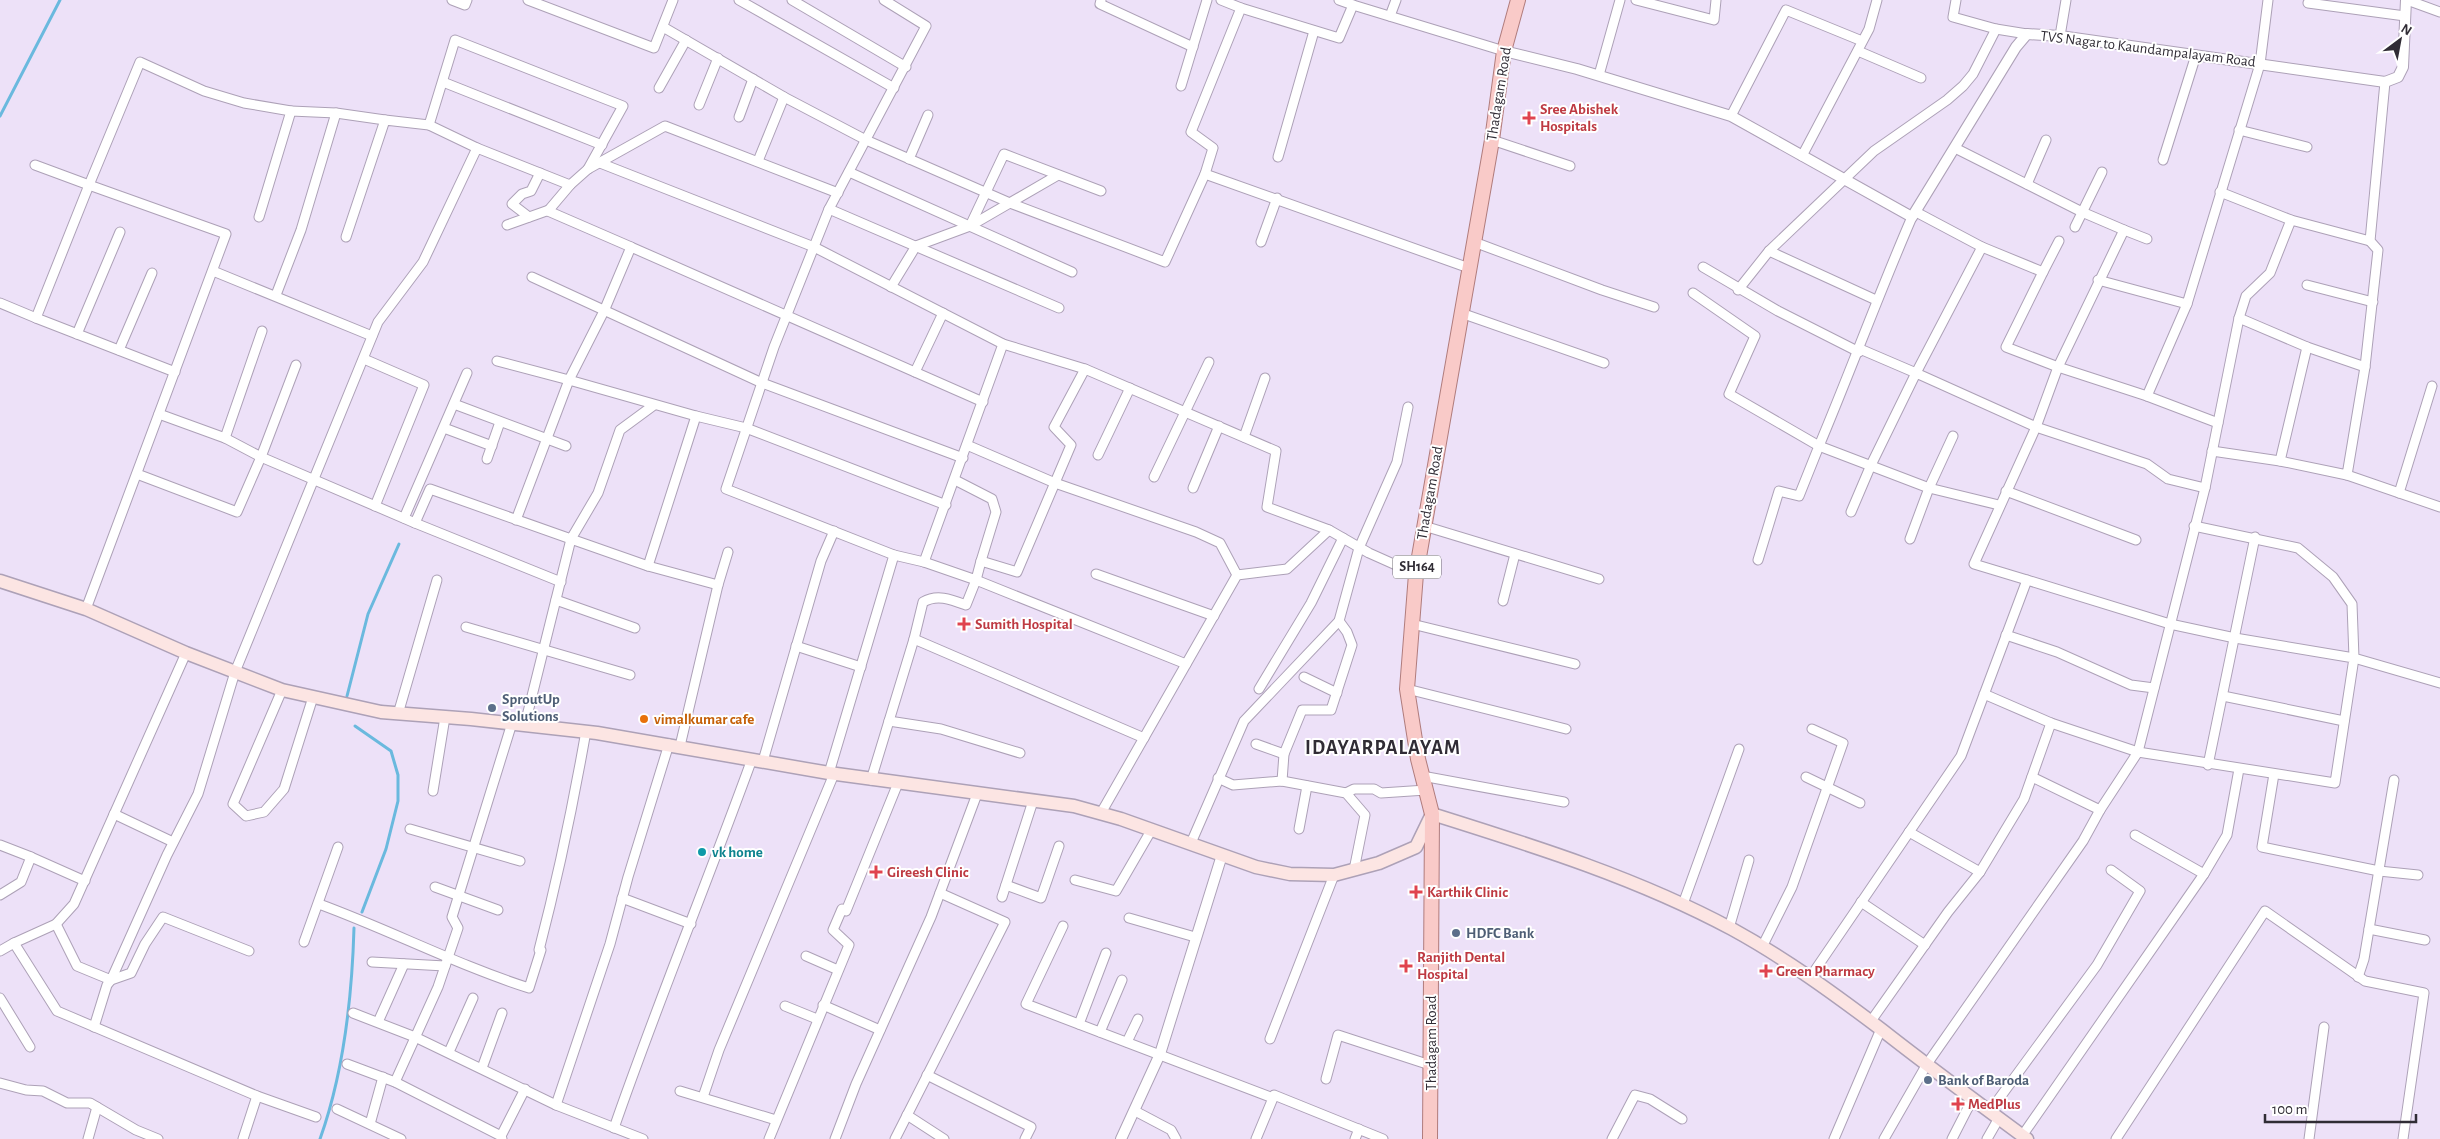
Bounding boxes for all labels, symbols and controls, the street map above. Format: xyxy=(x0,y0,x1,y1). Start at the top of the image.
north arrow xyxy=(2375,15,2425,65)
text: N xyxy=(2399,21,2414,38)
street label: TVS Nagar to Kaundampalayam Road xyxy=(2040,28,2257,70)
street label: Thadagam Road xyxy=(1484,46,1514,142)
place label: Sree Abishek Hospitals xyxy=(1540,102,1619,134)
marker: Sree Abishek Hospitals xyxy=(1522,111,1536,125)
street label: Thadagam Road xyxy=(1414,445,1446,541)
road number: SH164 xyxy=(1393,556,1441,578)
marker: Sumith Hospital xyxy=(957,617,971,631)
place label: Sumith Hospital xyxy=(975,617,1073,632)
place label: SproutUp Solutions xyxy=(502,692,560,724)
marker: SproutUp Solutions xyxy=(486,702,498,714)
place label: vimalkumar cafe xyxy=(654,712,754,727)
marker: vimalkumar cafe xyxy=(638,713,650,725)
district label: IDAYARPALAYAM xyxy=(1305,738,1461,758)
place label: vk home xyxy=(712,845,763,860)
marker: vk home xyxy=(696,846,708,858)
marker: Gireesh Clinic xyxy=(869,865,883,879)
place label: Gireesh Clinic xyxy=(887,865,969,880)
marker: Karthik Clinic xyxy=(1409,885,1423,899)
place label: Karthik Clinic xyxy=(1427,885,1508,900)
place label: HDFC Bank xyxy=(1466,926,1535,941)
marker: HDFC Bank xyxy=(1450,927,1462,939)
place label: Ranjith Dental Hospital xyxy=(1417,950,1505,982)
marker: Ranjith Dental Hospital xyxy=(1399,959,1413,973)
place label: Green Pharmacy xyxy=(1776,964,1875,979)
marker: Green Pharmacy xyxy=(1760,965,1772,977)
street label: Thadagam Road xyxy=(1424,995,1439,1090)
place label: Bank of Baroda xyxy=(1938,1073,2029,1088)
marker: Bank of Baroda xyxy=(1922,1074,1934,1086)
scale bar xyxy=(2265,1092,2416,1124)
place label: MedPlus xyxy=(1968,1097,2021,1112)
marker: MedPlus xyxy=(1952,1098,1964,1110)
text: 100 m xyxy=(2272,1102,2307,1117)

